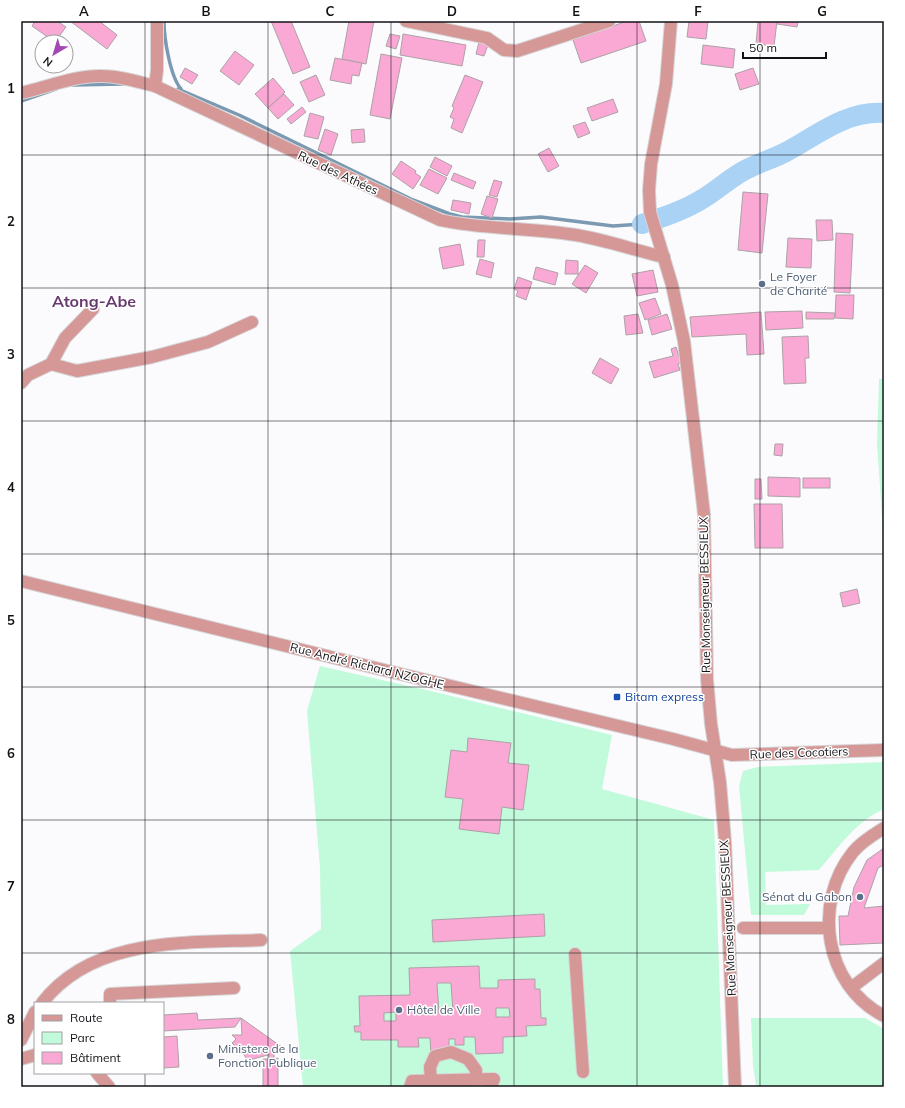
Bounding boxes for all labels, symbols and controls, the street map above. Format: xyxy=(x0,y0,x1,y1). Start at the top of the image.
text: A xyxy=(79,3,89,19)
text: B xyxy=(202,3,211,19)
text: C xyxy=(326,3,335,19)
text: D xyxy=(447,3,457,19)
text: E xyxy=(572,3,580,19)
text: F xyxy=(694,3,702,19)
text: G xyxy=(817,3,827,19)
north arrow xyxy=(34,34,74,74)
scale bar xyxy=(743,34,826,60)
text: 50 m xyxy=(749,40,777,55)
text: N xyxy=(40,54,55,70)
text: 1 xyxy=(7,80,15,96)
street label: Rue des Athées xyxy=(296,147,381,198)
text: 2 xyxy=(7,213,15,229)
place label: Le Foyer de Charité xyxy=(770,269,827,298)
marker: Le Foyer de Charité xyxy=(757,279,767,289)
district label: Atong-Abe xyxy=(52,291,136,311)
text: 3 xyxy=(7,346,15,362)
text: 4 xyxy=(7,479,15,495)
street label: Rue Monseigneur BESSIEUX xyxy=(696,517,713,673)
text: 5 xyxy=(7,612,15,628)
street label: Rue André Richard NZOGHE xyxy=(289,639,446,692)
place label: Bitam express xyxy=(625,689,704,704)
marker: Bitam express xyxy=(612,692,622,702)
street label: Rue des Cocotiers xyxy=(749,743,849,762)
text: 6 xyxy=(7,745,15,761)
street label: Rue Monseigneur BESSIEUX xyxy=(716,839,739,996)
text: 7 xyxy=(7,878,15,894)
place label: Sénat du Gabon xyxy=(762,889,852,904)
marker: Sénat du Gabon xyxy=(855,892,865,902)
legend xyxy=(34,1002,164,1074)
place label: Hôtel de Ville xyxy=(407,1002,480,1017)
marker: Hôtel de Ville xyxy=(394,1005,404,1015)
text: Route xyxy=(70,1010,103,1025)
text: 8 xyxy=(7,1011,15,1027)
text: Parc xyxy=(70,1030,95,1045)
place label: Ministere de la Fonction Publique xyxy=(218,1041,317,1070)
text: Bâtiment xyxy=(70,1050,121,1065)
marker: Ministere de la Fonction Publique xyxy=(205,1051,215,1061)

